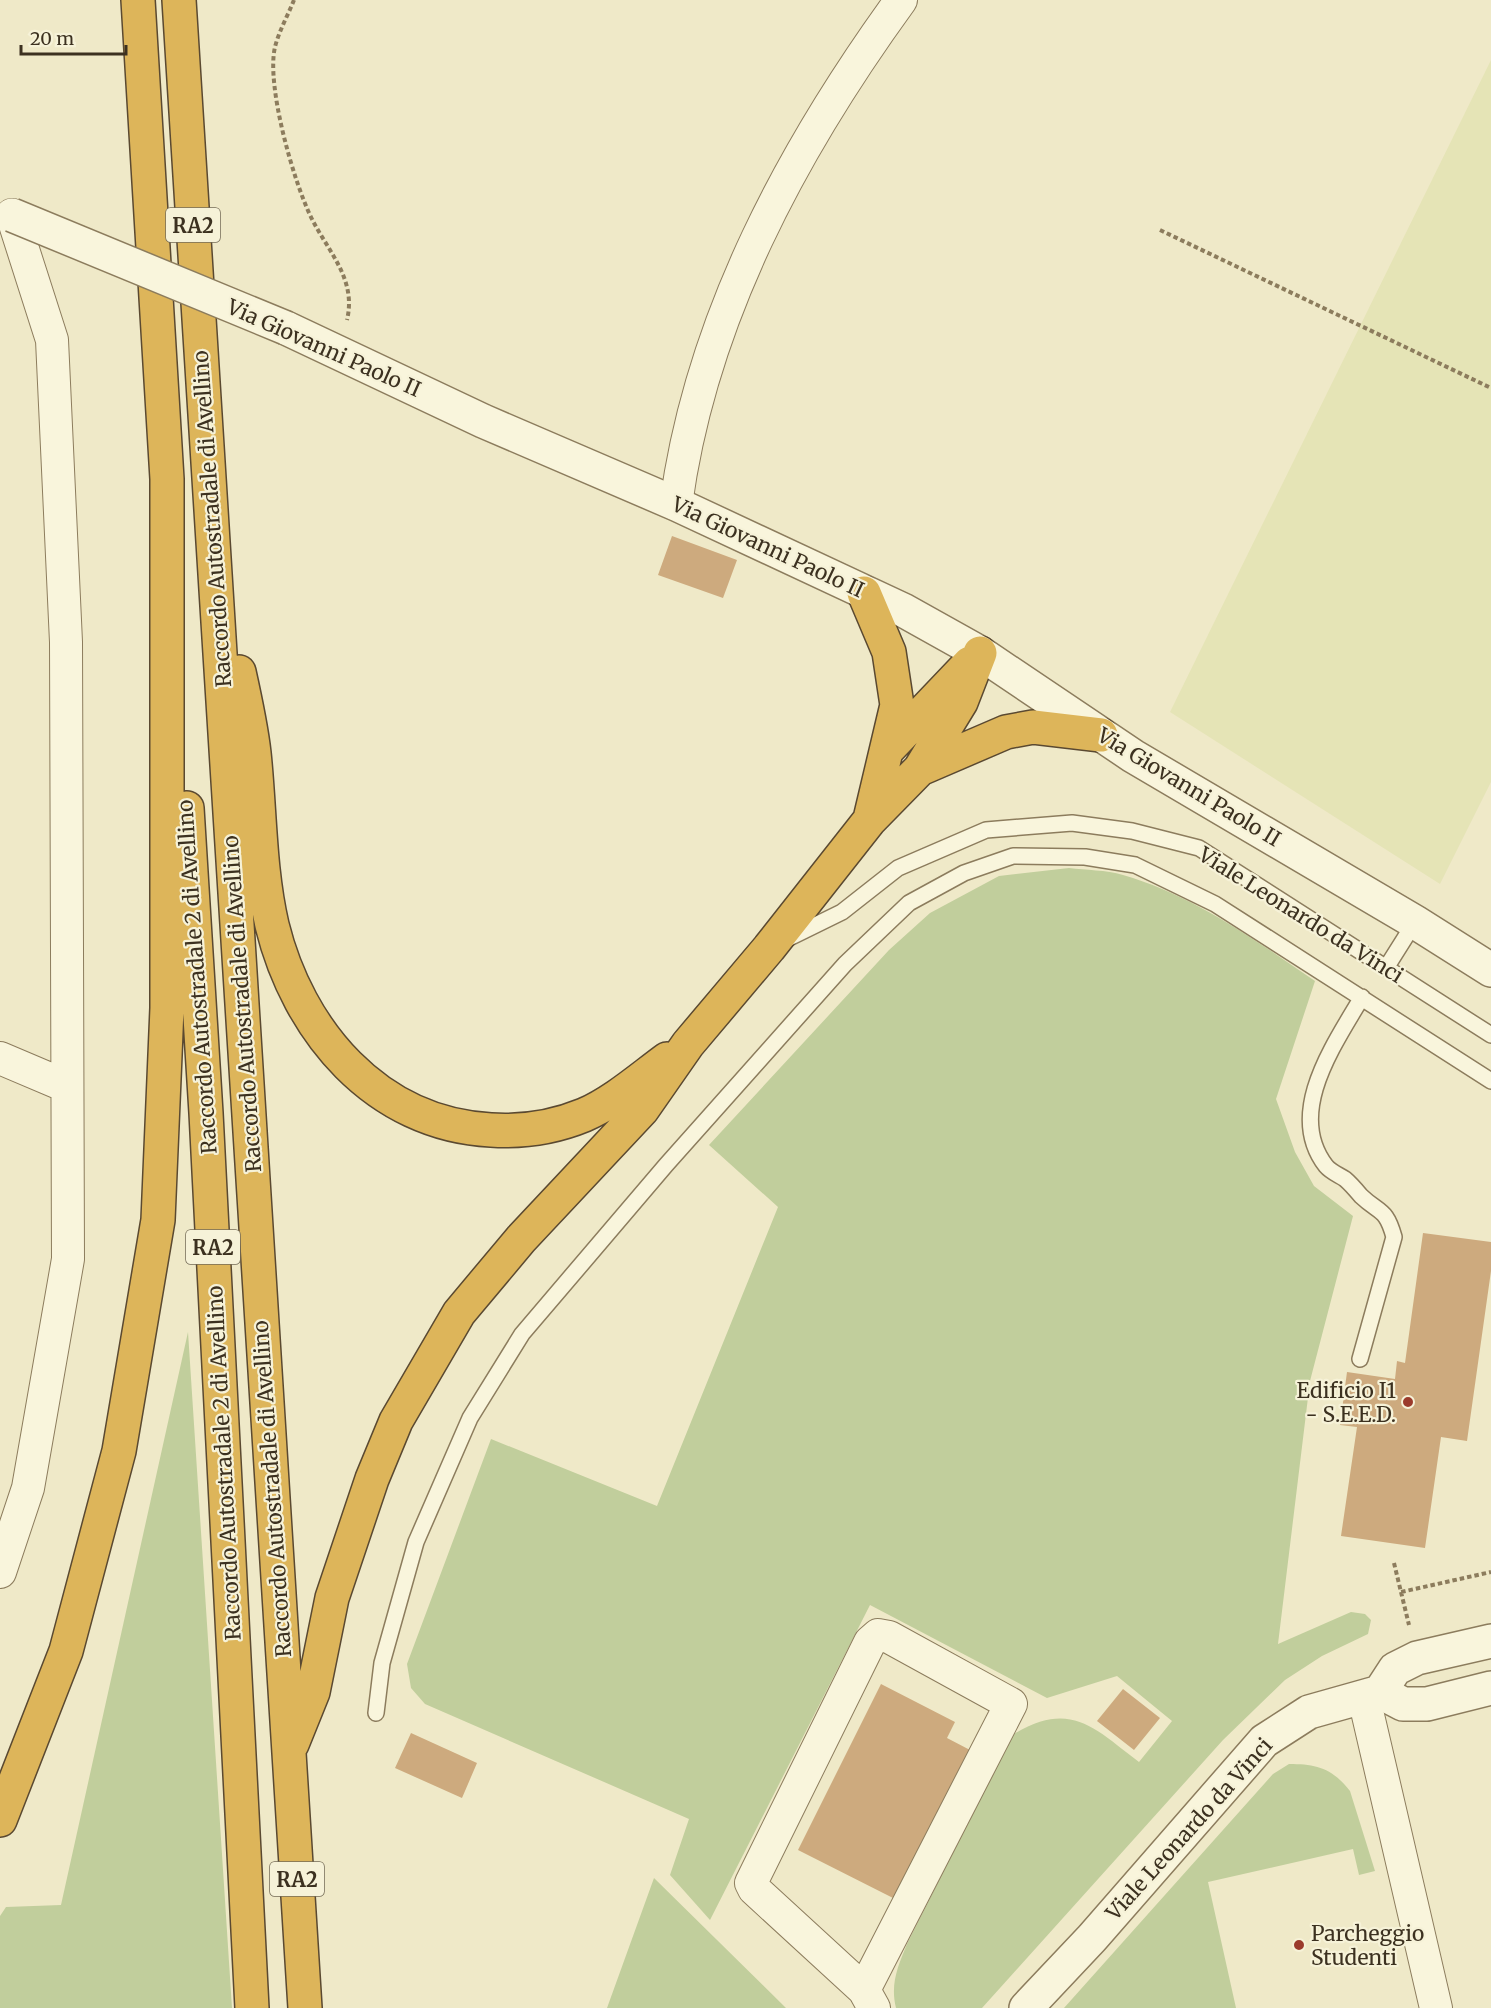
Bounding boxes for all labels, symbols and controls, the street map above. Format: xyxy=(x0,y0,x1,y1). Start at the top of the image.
scale bar xyxy=(21,18,126,56)
text: 20 m xyxy=(30,27,74,50)
road number: RA2 xyxy=(166,208,220,242)
street label: Via Giovanni Paolo II xyxy=(222,293,425,403)
street label: Raccordo Autostradale di Avellino xyxy=(187,350,237,688)
street label: Via Giovanni Paolo II xyxy=(667,490,869,603)
street label: Via Giovanni Paolo II xyxy=(1091,721,1286,852)
street label: Raccordo Autostradale 2 di Avellino xyxy=(171,799,223,1155)
street label: Raccordo Autostradale di Avellino xyxy=(217,835,267,1173)
street label: Viale Leonardo da Vinci xyxy=(1193,840,1409,989)
road number: RA2 xyxy=(186,1230,240,1264)
street label: Raccordo Autostradale 2 di Avellino xyxy=(201,1285,247,1641)
street label: Raccordo Autostradale di Avellino xyxy=(247,1320,297,1658)
place label: Edificio I1 - S.E.E.D. xyxy=(1296,1377,1396,1428)
marker: Edificio I1 - S.E.E.D. xyxy=(1401,1395,1415,1409)
street label: Viale Leonardo da Vinci xyxy=(1099,1732,1278,1927)
road number: RA2 xyxy=(270,1862,324,1896)
place label: Parcheggio Studenti xyxy=(1311,1920,1424,1971)
marker: Parcheggio Studenti xyxy=(1292,1938,1306,1952)

